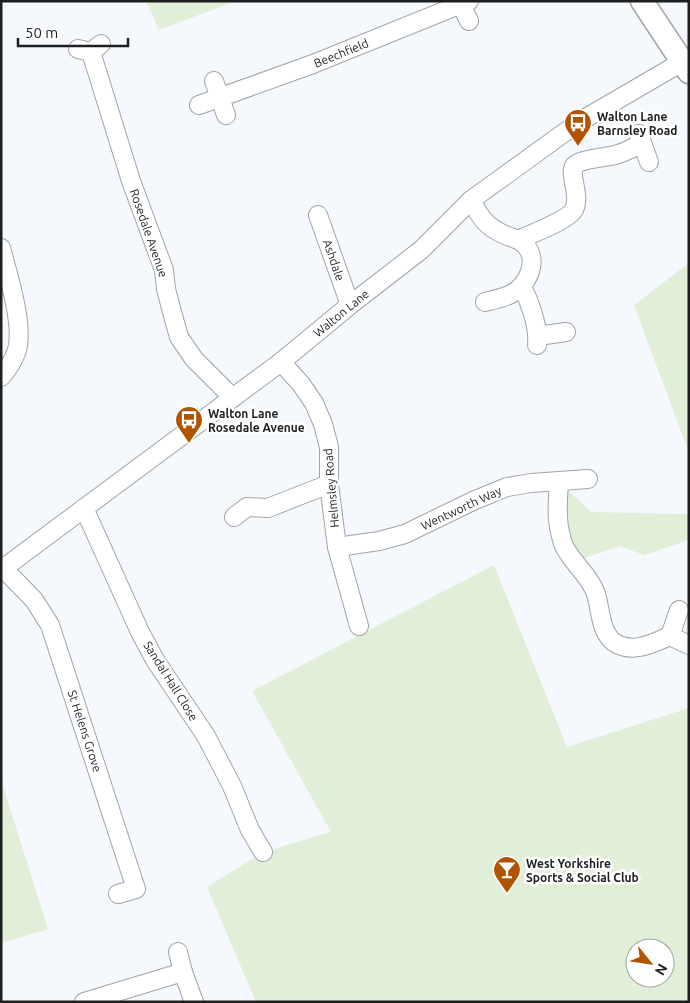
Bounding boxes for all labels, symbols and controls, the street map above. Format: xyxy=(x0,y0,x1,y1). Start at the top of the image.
scale bar xyxy=(18,15,128,47)
text: 50 m xyxy=(25,24,58,41)
street label: Beechfield xyxy=(312,36,370,70)
bus stop icon: Walton Lane Barnsley Road xyxy=(563,108,593,147)
place label: Walton Lane Barnsley Road xyxy=(597,110,677,137)
street label: Rosedale Avenue xyxy=(128,187,170,279)
street label: Ashdale xyxy=(321,238,347,282)
street label: Walton Lane xyxy=(311,287,371,339)
bus stop icon: Walton Lane Rosedale Avenue xyxy=(174,405,204,444)
place label: Walton Lane Rosedale Avenue xyxy=(208,407,305,434)
street label: Helmsley Road xyxy=(321,448,341,528)
street label: Wentworth Way xyxy=(419,484,503,532)
street label: Sandal Hall Close xyxy=(141,639,201,723)
street label: St Helens Grove xyxy=(66,688,104,774)
bar icon: West Yorkshire Sports & Social Club xyxy=(492,855,522,894)
place label: West Yorkshire Sports & Social Club xyxy=(526,857,639,884)
north arrow xyxy=(625,938,675,988)
text: N xyxy=(652,961,671,978)

